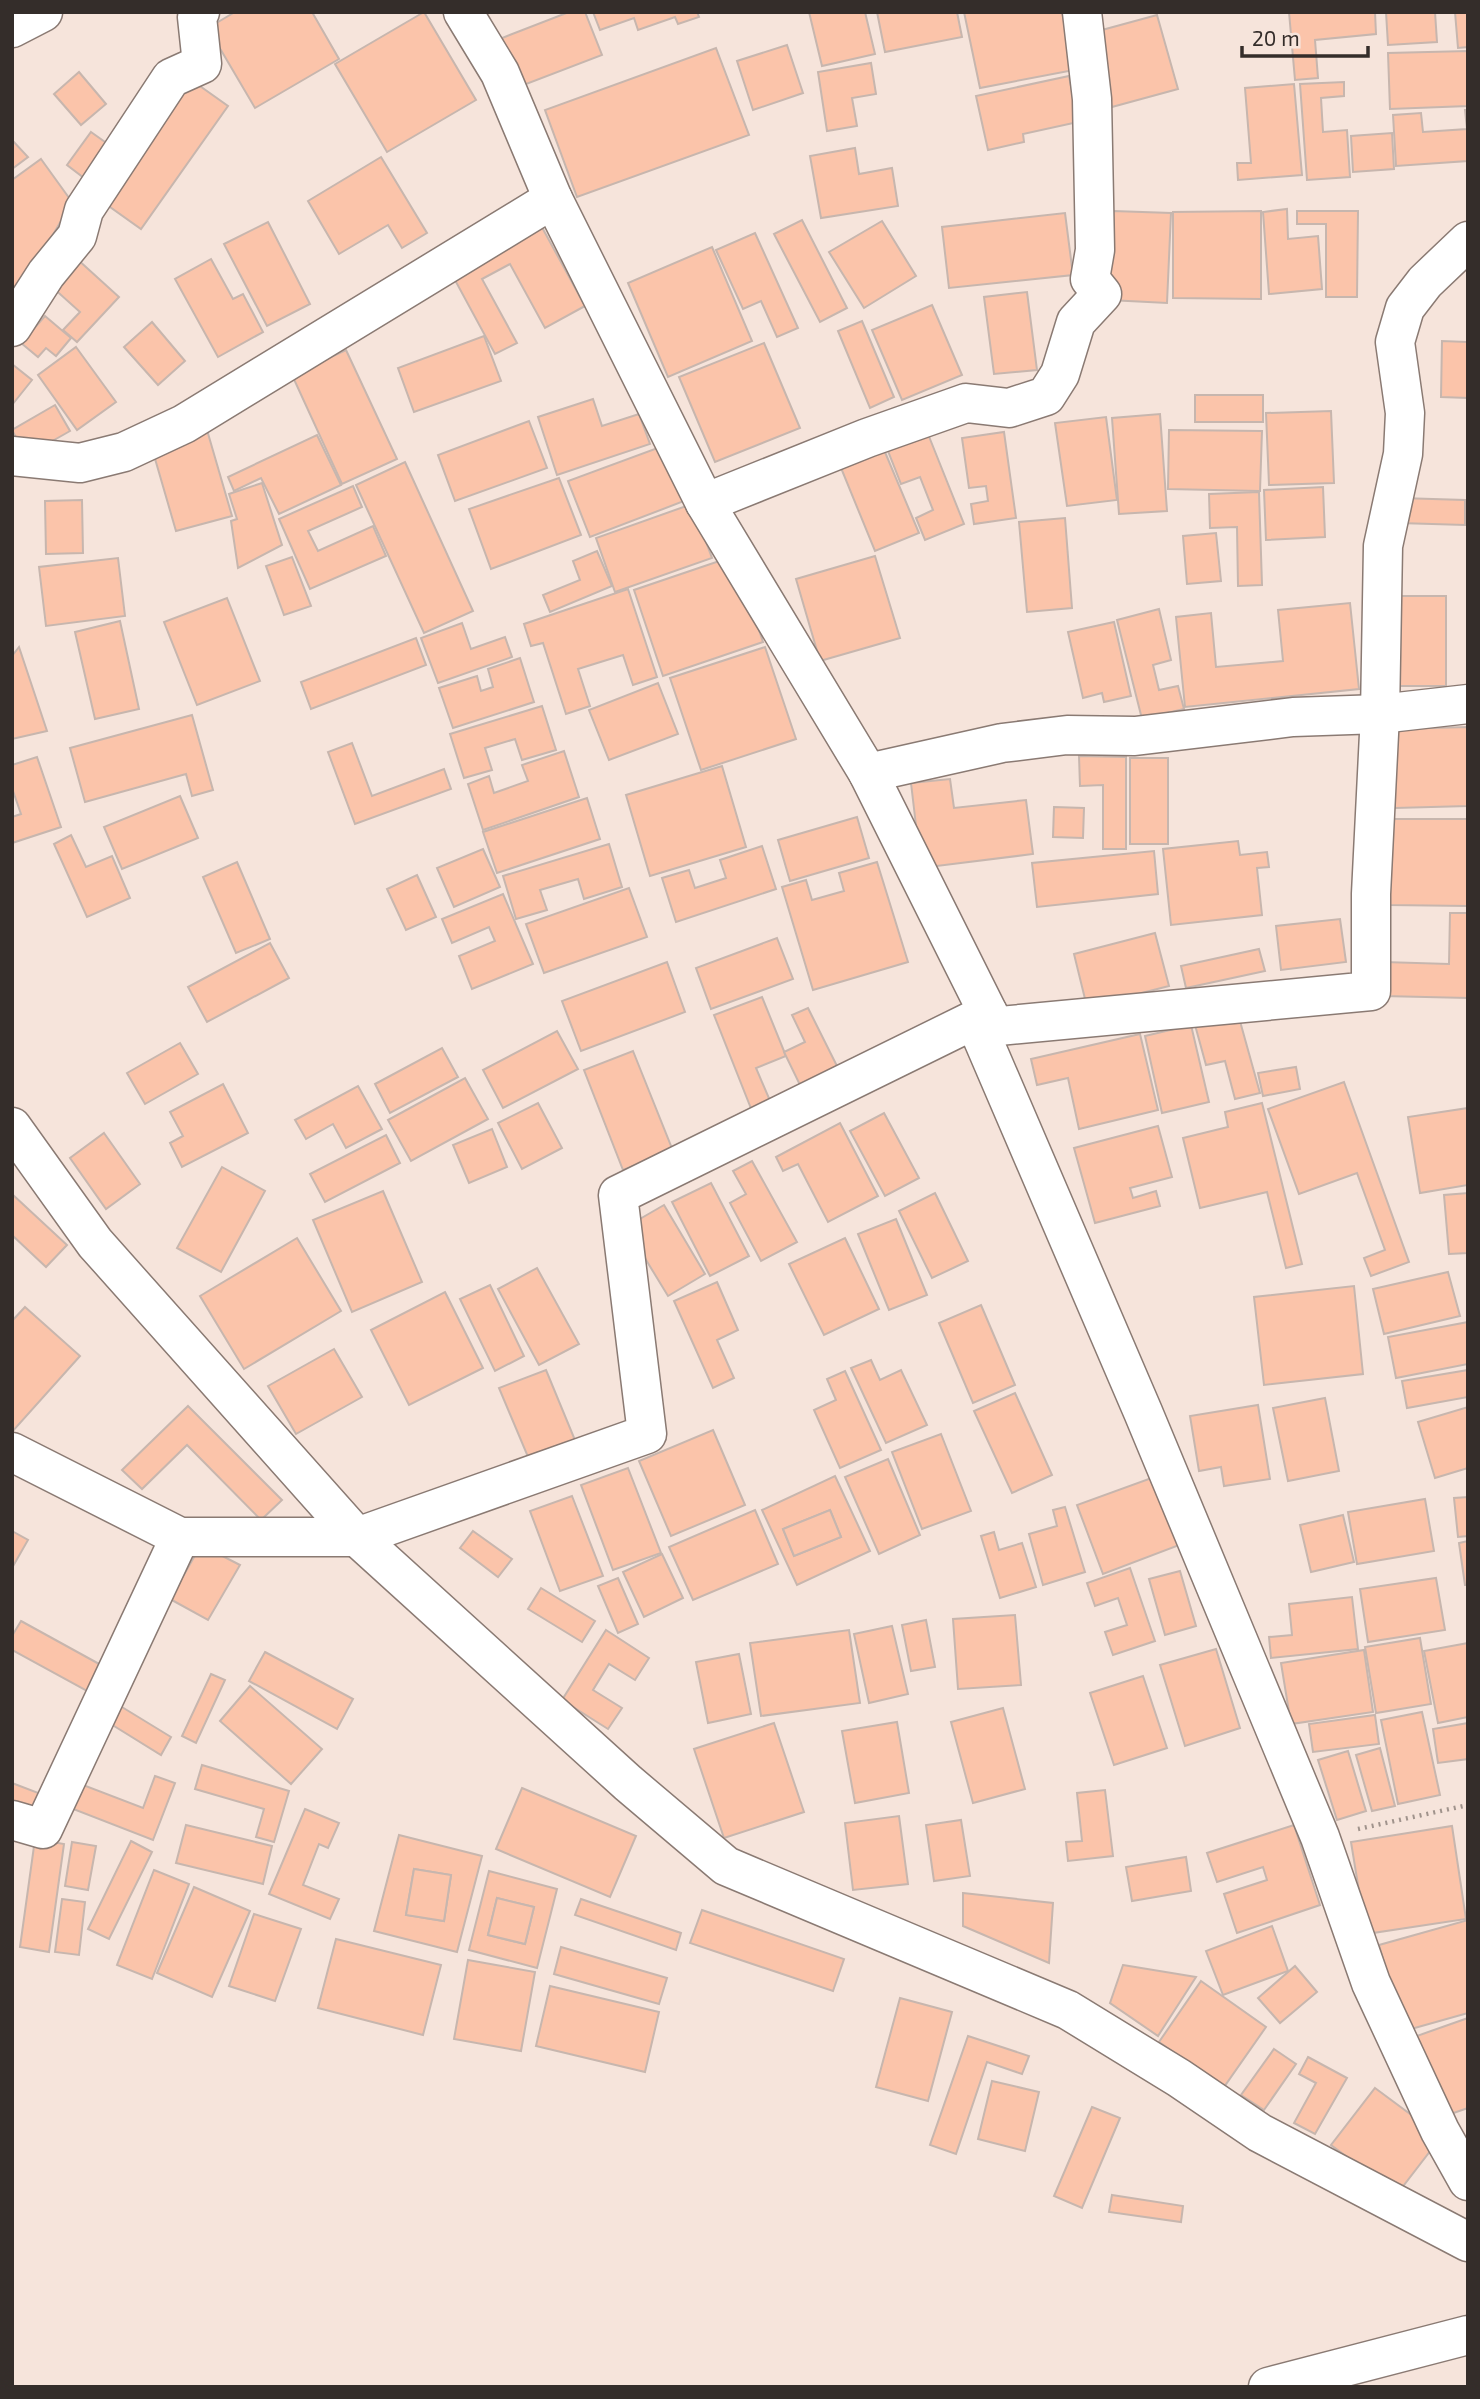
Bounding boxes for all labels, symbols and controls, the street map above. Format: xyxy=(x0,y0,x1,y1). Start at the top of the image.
scale bar xyxy=(1242,14,1368,58)
text: 20 m xyxy=(1252,25,1300,50)

